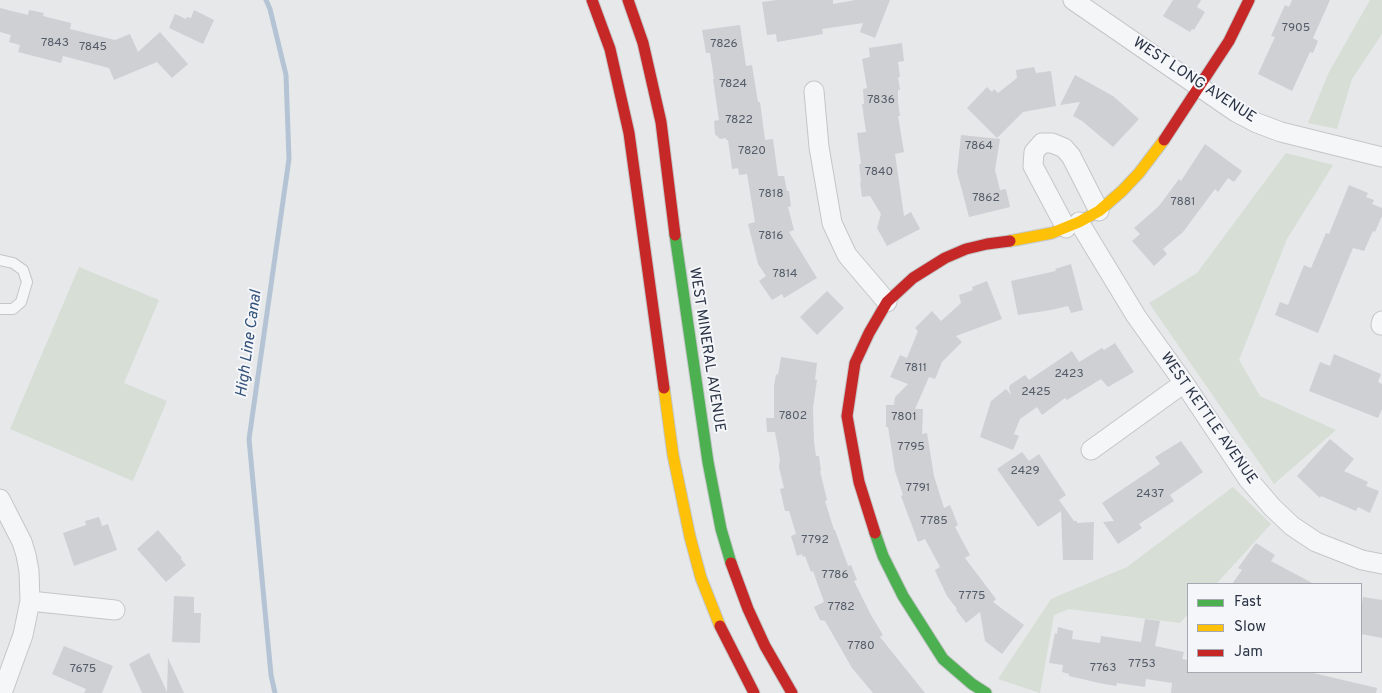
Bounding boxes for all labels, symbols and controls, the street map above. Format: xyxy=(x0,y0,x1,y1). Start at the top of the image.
house number: 7905 xyxy=(1282,22,1310,36)
street label: WEST LONG AVENUE xyxy=(1129,34,1259,128)
house number: 7843 xyxy=(41,37,69,51)
house number: 7826 xyxy=(710,38,738,52)
house number: 7845 xyxy=(79,41,107,55)
house number: 7824 xyxy=(719,78,747,92)
house number: 7836 xyxy=(867,94,895,108)
house number: 7822 xyxy=(725,114,753,128)
house number: 7864 xyxy=(965,140,993,154)
house number: 7820 xyxy=(738,145,766,159)
house number: 7840 xyxy=(865,166,893,180)
house number: 7818 xyxy=(758,188,784,202)
house number: 7862 xyxy=(972,192,1000,206)
house number: 7881 xyxy=(1170,196,1196,210)
house number: 7816 xyxy=(759,230,783,244)
street label: WEST MINERAL AVENUE xyxy=(684,266,728,434)
house number: 7814 xyxy=(773,268,797,282)
water label: High Line Canal xyxy=(233,289,267,399)
street label: WEST KETTLE AVENUE xyxy=(1156,350,1260,488)
house number: 7811 xyxy=(905,362,927,376)
house number: 2423 xyxy=(1054,368,1084,382)
house number: 2425 xyxy=(1021,386,1051,400)
house number: 7802 xyxy=(779,410,807,424)
house number: 7801 xyxy=(891,411,917,425)
house number: 7795 xyxy=(897,441,925,455)
house number: 2429 xyxy=(1010,465,1040,479)
house number: 7791 xyxy=(906,482,930,496)
house number: 2437 xyxy=(1136,488,1164,502)
house number: 7785 xyxy=(920,515,948,529)
house number: 7792 xyxy=(801,534,829,548)
house number: 7786 xyxy=(821,569,849,583)
legend xyxy=(1187,583,1362,673)
house number: 7775 xyxy=(958,590,986,604)
text: Fast xyxy=(1234,593,1262,612)
house number: 7782 xyxy=(827,601,855,615)
text: Slow xyxy=(1234,618,1266,637)
house number: 7780 xyxy=(847,640,875,654)
text: Jam xyxy=(1234,643,1263,662)
house number: 7753 xyxy=(1128,658,1156,672)
house number: 7763 xyxy=(1090,662,1116,676)
house number: 7675 xyxy=(70,663,96,677)

